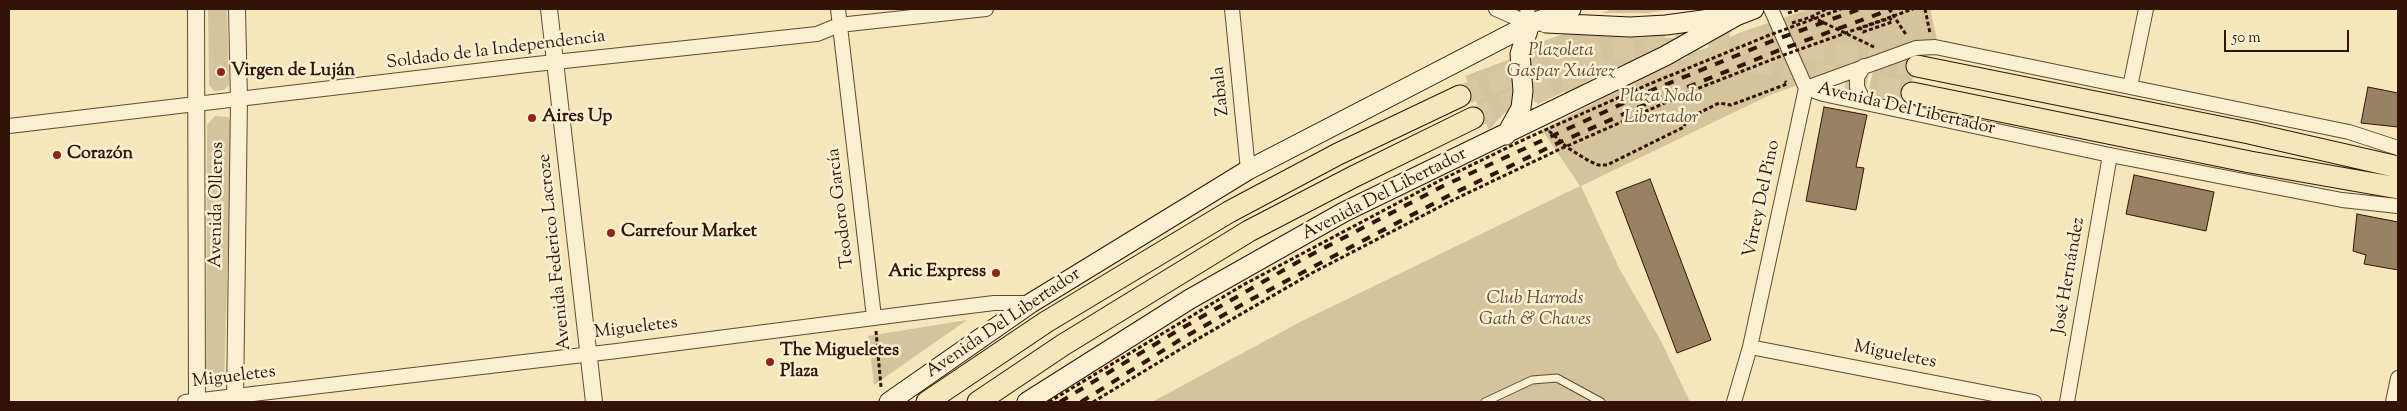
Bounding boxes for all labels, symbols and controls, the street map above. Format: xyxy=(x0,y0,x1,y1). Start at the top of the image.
scale bar xyxy=(2227,20,2352,52)
street label: Soldado de la Independencia xyxy=(385,27,607,75)
text: 50 m xyxy=(2232,28,2261,49)
park label: Plazoleta Gaspar Xuárez xyxy=(1507,41,1615,84)
place label: Virgen de Luján xyxy=(231,61,355,83)
street label: Zabala xyxy=(1209,65,1235,117)
marker: Virgen de Luján xyxy=(215,66,227,78)
street label: Avenida Del Libertador xyxy=(1815,79,1997,141)
park label: Plaza Nodo Libertador xyxy=(1620,87,1702,130)
place label: Aires Up xyxy=(542,107,612,129)
marker: Aires Up xyxy=(526,112,538,124)
street label: Virrey Del Pino xyxy=(1740,138,1786,260)
street label: Avenida Olleros xyxy=(206,142,230,268)
place label: Corazón xyxy=(67,144,133,166)
street label: Avenida Del Libertador xyxy=(1299,144,1471,246)
street label: Teodoro García xyxy=(824,147,860,269)
marker: Corazón xyxy=(51,149,63,161)
street label: Avenida Federico Lacroze xyxy=(535,153,577,351)
street label: José Hernández xyxy=(2049,216,2091,336)
place label: Carrefour Market xyxy=(621,222,757,244)
marker: Carrefour Market xyxy=(605,227,617,239)
place label: Aric Express xyxy=(888,262,986,284)
street label: Avenida Del Libertador xyxy=(923,264,1085,384)
marker: Aric Express xyxy=(990,267,1002,279)
park label: Club Harrods Gath & Chaves xyxy=(1479,289,1591,332)
street label: Migueletes xyxy=(593,313,679,345)
street label: Migueletes xyxy=(1852,337,1938,375)
place label: The Migueletes Plaza xyxy=(780,341,899,384)
marker: The Migueletes Plaza xyxy=(764,356,776,368)
street label: Migueletes xyxy=(191,362,277,394)

